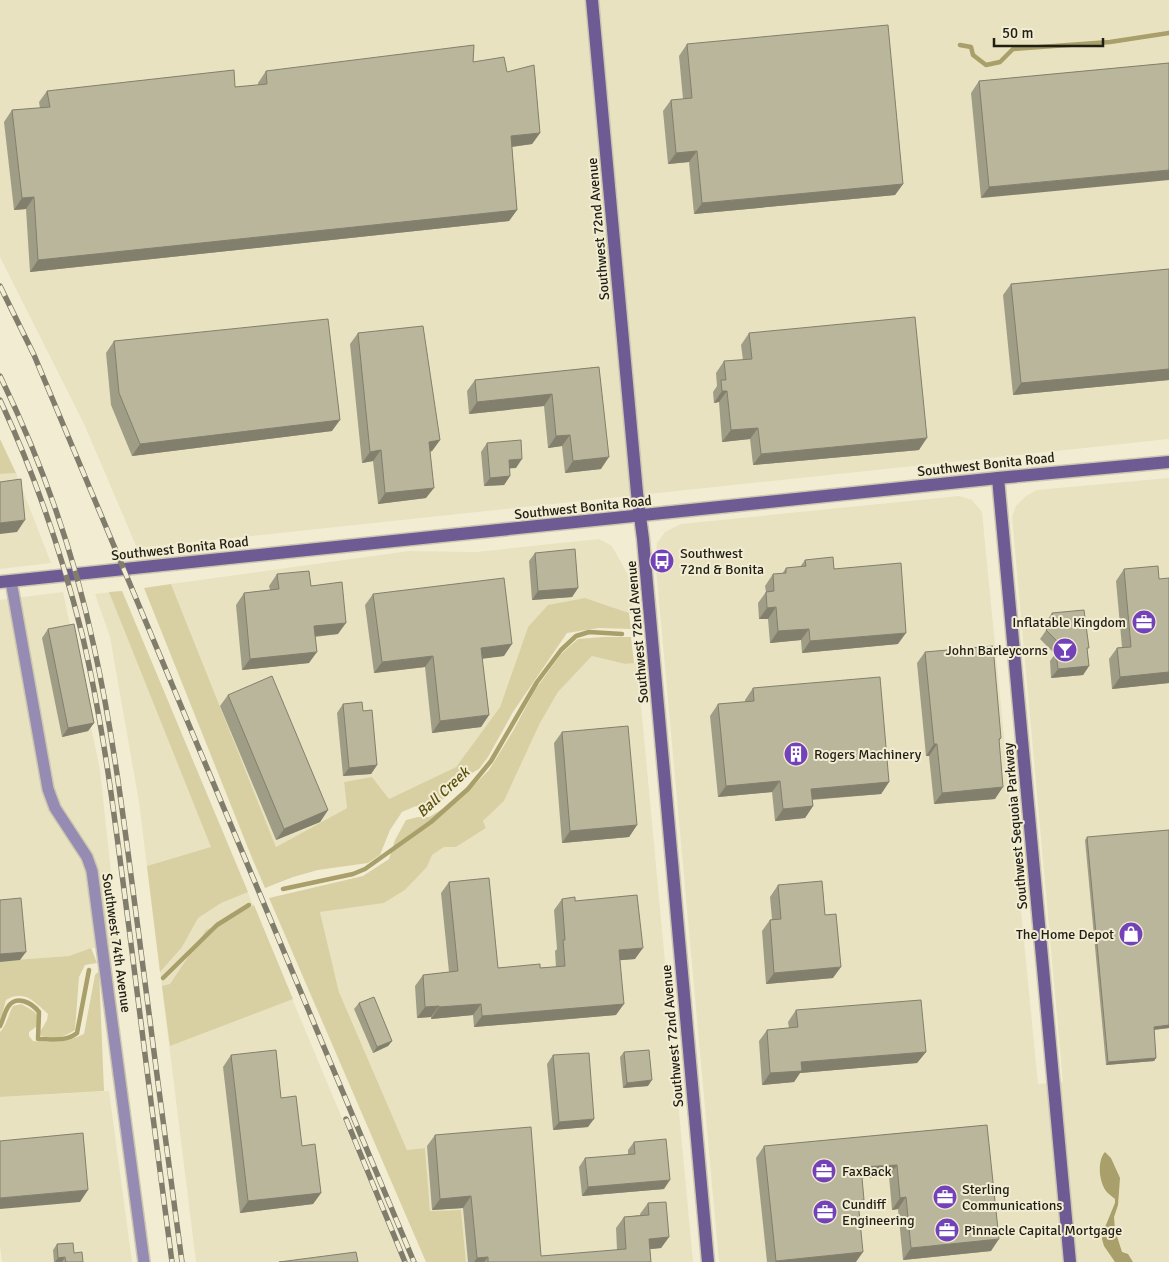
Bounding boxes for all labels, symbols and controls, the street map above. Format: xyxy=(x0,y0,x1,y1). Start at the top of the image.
scale bar xyxy=(994,15,1103,47)
text: 50 m xyxy=(1002,24,1033,42)
street label: Southwest 72nd Avenue xyxy=(584,157,613,301)
street label: Southwest Bonita Road xyxy=(916,449,1056,480)
street label: Southwest Bonita Road xyxy=(513,492,653,523)
street label: Southwest Bonita Road xyxy=(110,533,250,564)
place label: Southwest 72nd & Bonita xyxy=(680,545,764,578)
bus stop icon: Southwest 72nd & Bonita xyxy=(649,548,675,574)
street label: Southwest 72nd Avenue xyxy=(623,560,652,704)
office icon: Inflatable Kingdom xyxy=(1131,609,1157,635)
place label: Inflatable Kingdom xyxy=(1012,614,1126,631)
bar icon: John Barleycorns xyxy=(1052,637,1078,663)
place label: John Barleycorns xyxy=(945,642,1048,659)
building icon: Rogers Machinery xyxy=(783,741,809,767)
street label: Southwest Sequoia Parkway xyxy=(1000,741,1031,910)
place label: Rogers Machinery xyxy=(814,746,922,763)
water label: Ball Creek xyxy=(413,762,474,821)
street label: Southwest 74th Avenue xyxy=(98,872,135,1014)
shop icon: The Home Depot xyxy=(1118,921,1144,947)
place label: The Home Depot xyxy=(1016,926,1114,943)
street label: Southwest 72nd Avenue xyxy=(658,964,687,1108)
office icon: FaxBack xyxy=(811,1158,837,1184)
place label: FaxBack xyxy=(842,1163,892,1180)
place label: Sterling Communications xyxy=(962,1181,1062,1214)
office icon: Sterling Communications xyxy=(932,1184,958,1210)
place label: Cundiff Engineering xyxy=(842,1196,915,1229)
office icon: Cundiff Engineering xyxy=(812,1199,838,1225)
office icon: Pinnacle Capital Mortgage xyxy=(934,1217,960,1243)
place label: Pinnacle Capital Mortgage xyxy=(964,1222,1122,1239)

